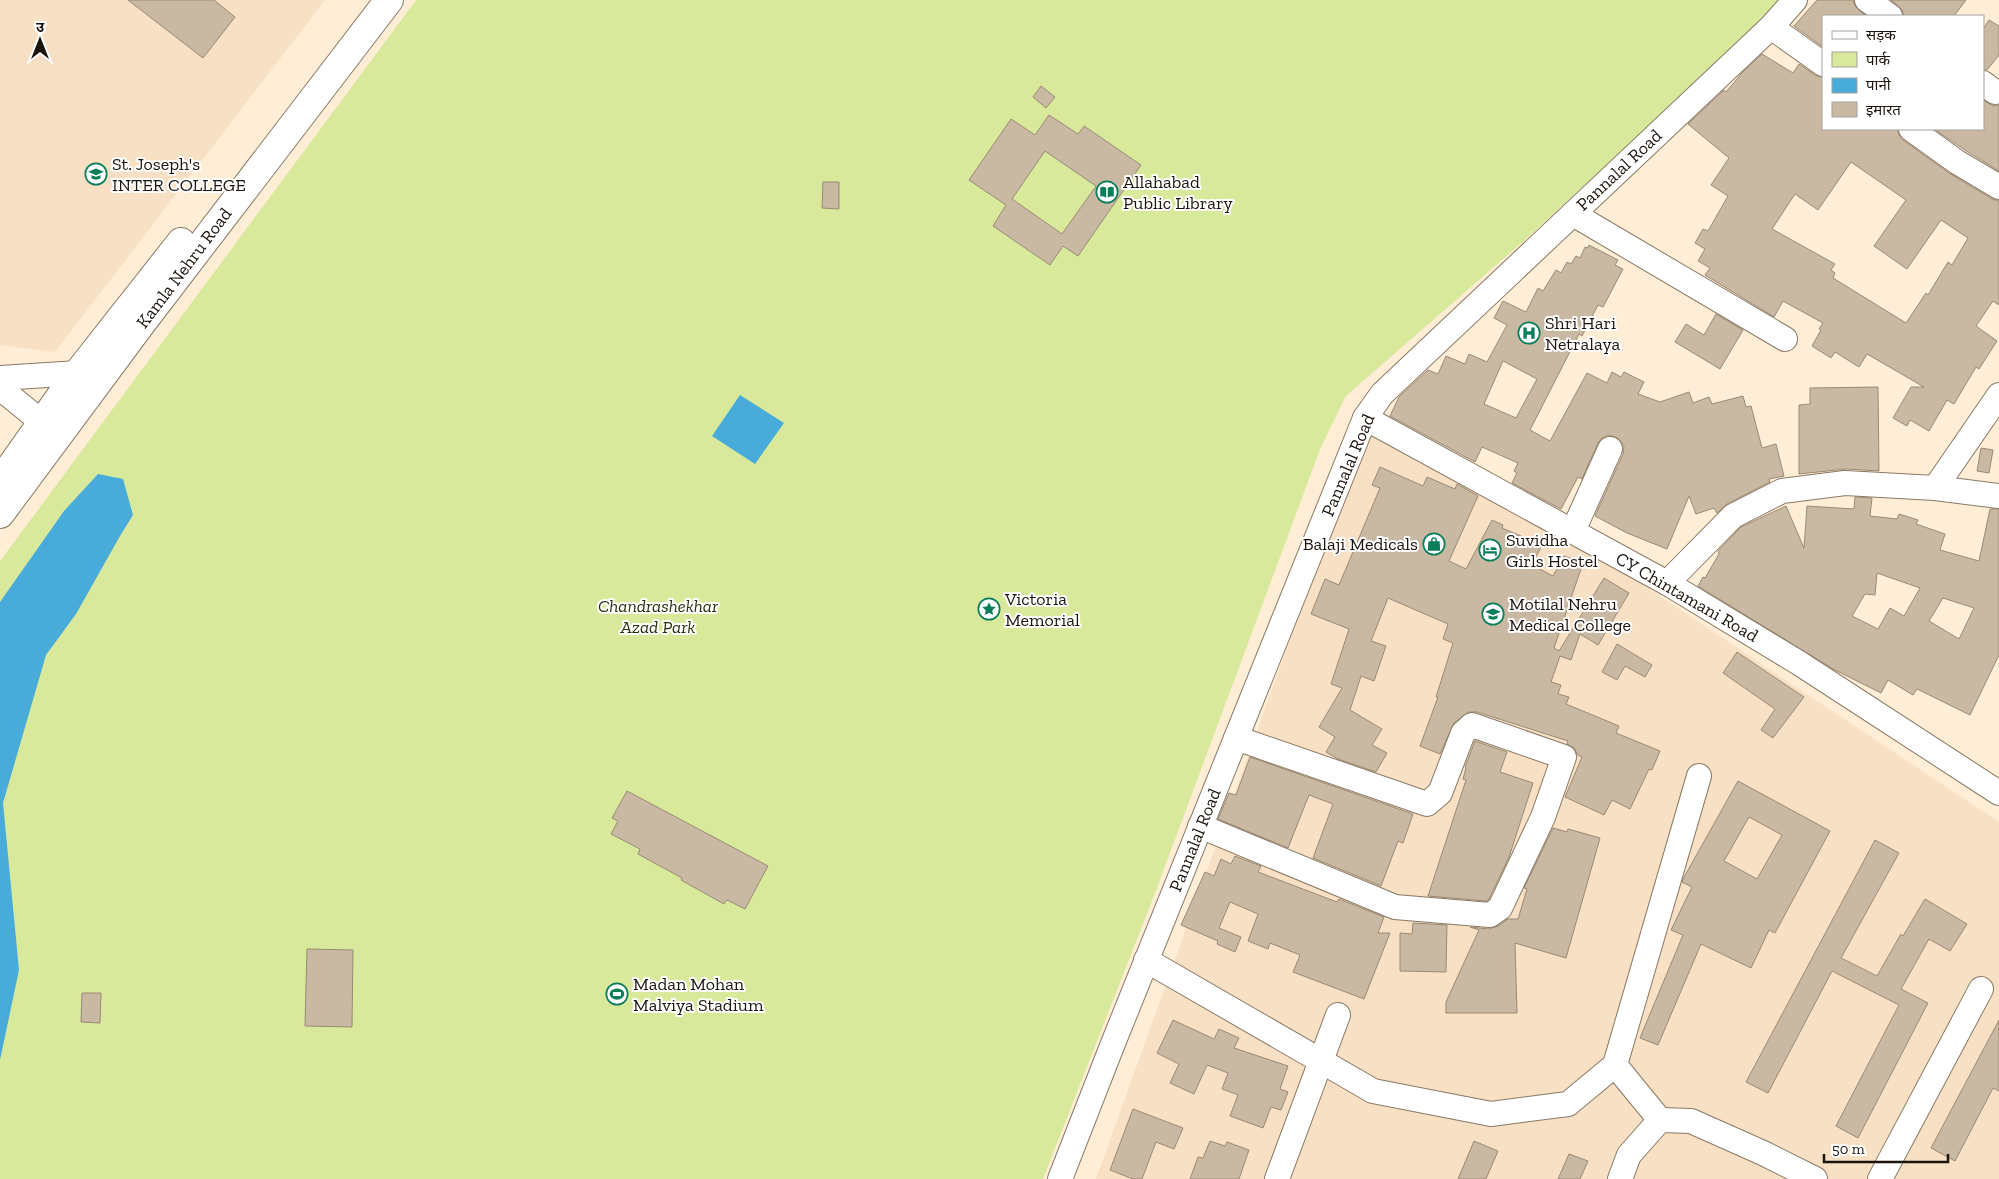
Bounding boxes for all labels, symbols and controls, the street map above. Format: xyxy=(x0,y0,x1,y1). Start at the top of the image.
north arrow xyxy=(15,15,65,65)
legend xyxy=(1822,15,1984,130)
text: उ xyxy=(36,19,45,36)
text: सड़क xyxy=(1866,26,1896,44)
text: पार्क xyxy=(1866,51,1890,69)
text: पानी xyxy=(1866,76,1892,94)
text: इमारत xyxy=(1866,101,1901,119)
street label: Pannalal Road xyxy=(1572,125,1667,215)
place label: St. Joseph's INTER COLLEGE xyxy=(112,153,246,196)
school or university icon: St. Joseph's INTER COLLEGE xyxy=(84,162,108,186)
place label: Allahabad Public Library xyxy=(1123,171,1234,214)
library icon: Allahabad Public Library xyxy=(1095,180,1119,204)
street label: Kamla Nehru Road xyxy=(132,203,237,333)
place label: Shri Hari Netralaya xyxy=(1545,312,1621,355)
hospital icon: Shri Hari Netralaya xyxy=(1517,321,1541,345)
street label: Pannalal Road xyxy=(1317,410,1380,520)
place label: Suvidha Girls Hostel xyxy=(1506,529,1598,572)
shop icon: Balaji Medicals xyxy=(1422,532,1446,556)
place label: Balaji Medicals xyxy=(1303,533,1418,555)
hotel icon: Suvidha Girls Hostel xyxy=(1478,538,1502,562)
street label: CY Chintamani Road xyxy=(1612,547,1762,647)
place label: Victoria Memorial xyxy=(1004,588,1080,631)
place label: Motilal Nehru Medical College xyxy=(1509,593,1631,636)
park label: Chandrashekhar Azad Park xyxy=(598,595,719,638)
place icon: Victoria Memorial xyxy=(977,597,1001,621)
school or university icon: Motilal Nehru Medical College xyxy=(1481,602,1505,626)
street label: Pannalal Road xyxy=(1164,785,1226,895)
place label: Madan Mohan Malviya Stadium xyxy=(633,973,764,1016)
sports icon: Madan Mohan Malviya Stadium xyxy=(605,982,629,1006)
scale bar xyxy=(1824,1132,1948,1164)
text: 50 m xyxy=(1832,1140,1865,1158)

